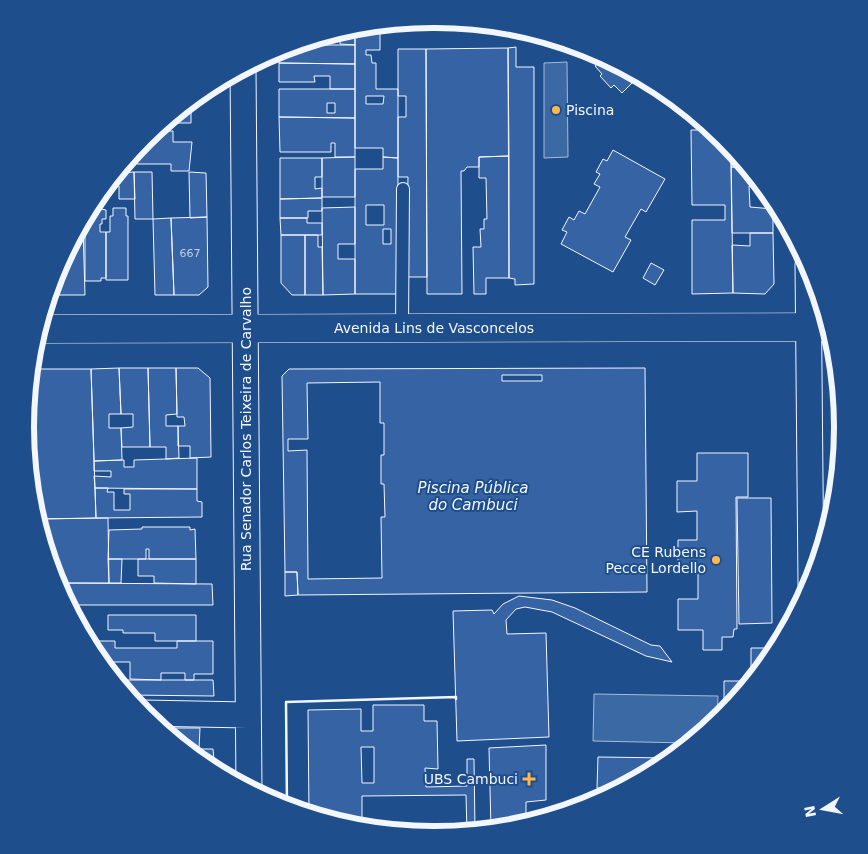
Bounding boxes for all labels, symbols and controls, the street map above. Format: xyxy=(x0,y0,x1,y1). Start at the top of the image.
place label: Piscina xyxy=(566,102,614,118)
marker: Piscina xyxy=(550,104,562,116)
house number: 667 xyxy=(180,247,201,260)
street label: Rua Senador Carlos Teixeira de Carvalho xyxy=(238,287,254,571)
street label: Avenida Lins de Vasconcelos xyxy=(334,320,534,336)
water label: Piscina Pública do Cambuci xyxy=(418,479,528,514)
place label: CE Rubens Pecce Lordello xyxy=(606,544,706,576)
marker: CE Rubens Pecce Lordello xyxy=(710,554,722,566)
place label: UBS Cambuci xyxy=(424,771,518,787)
marker: UBS Cambuci xyxy=(522,772,536,786)
north arrow xyxy=(798,784,848,834)
text: N xyxy=(801,804,819,819)

